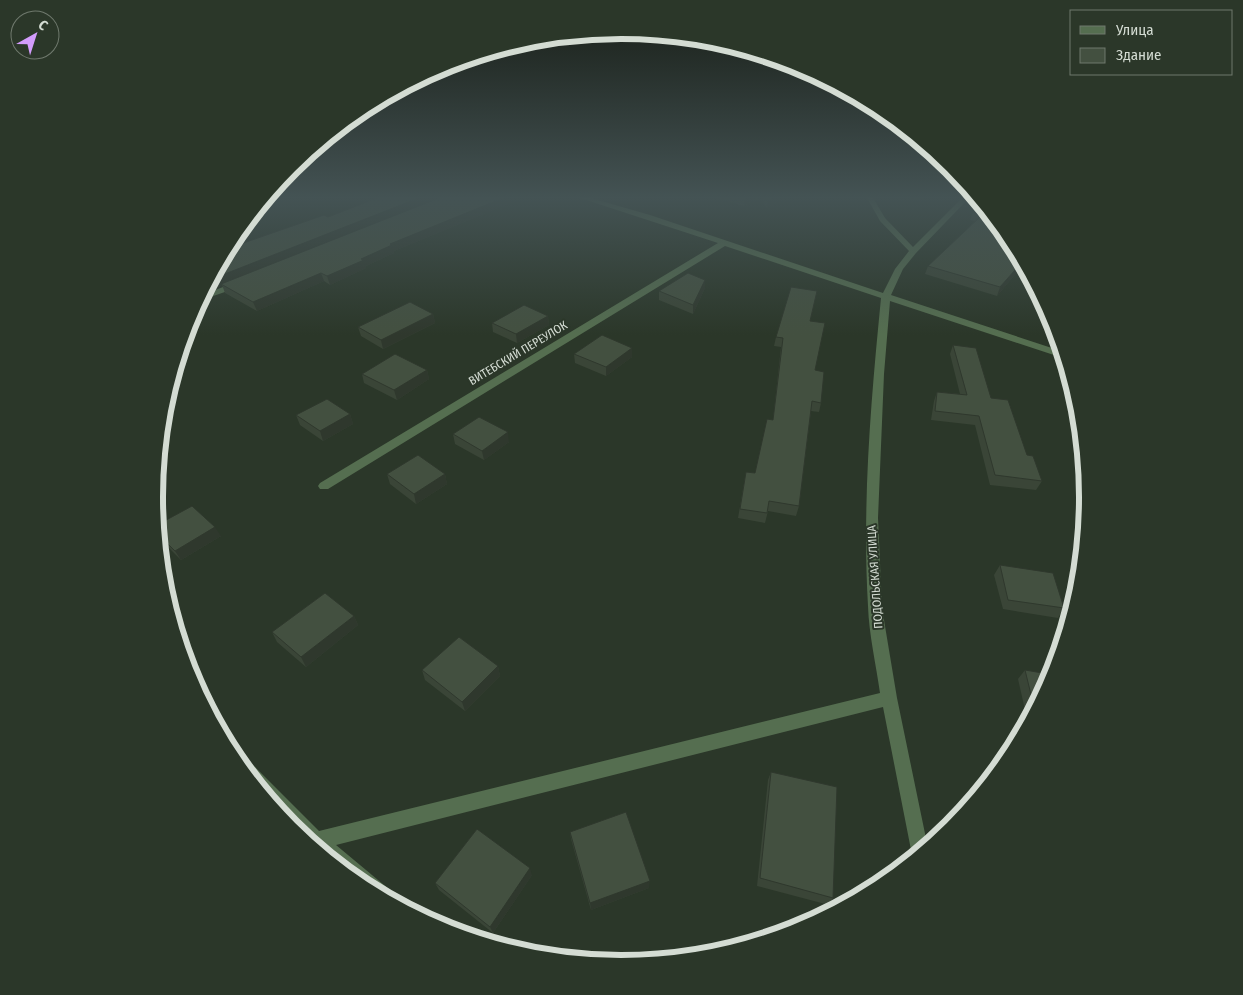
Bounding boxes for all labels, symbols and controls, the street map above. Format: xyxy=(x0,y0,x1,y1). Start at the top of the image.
north arrow xyxy=(10,10,60,60)
legend xyxy=(1070,10,1233,75)
text: С xyxy=(35,16,52,35)
text: Улица xyxy=(1115,21,1154,39)
text: Здание xyxy=(1116,46,1162,64)
street label: ВИТЕБСКИЙ ПЕРЕУЛОК xyxy=(466,317,570,388)
street label: ПОДОЛЬСКАЯ УЛИЦА xyxy=(864,524,886,629)

